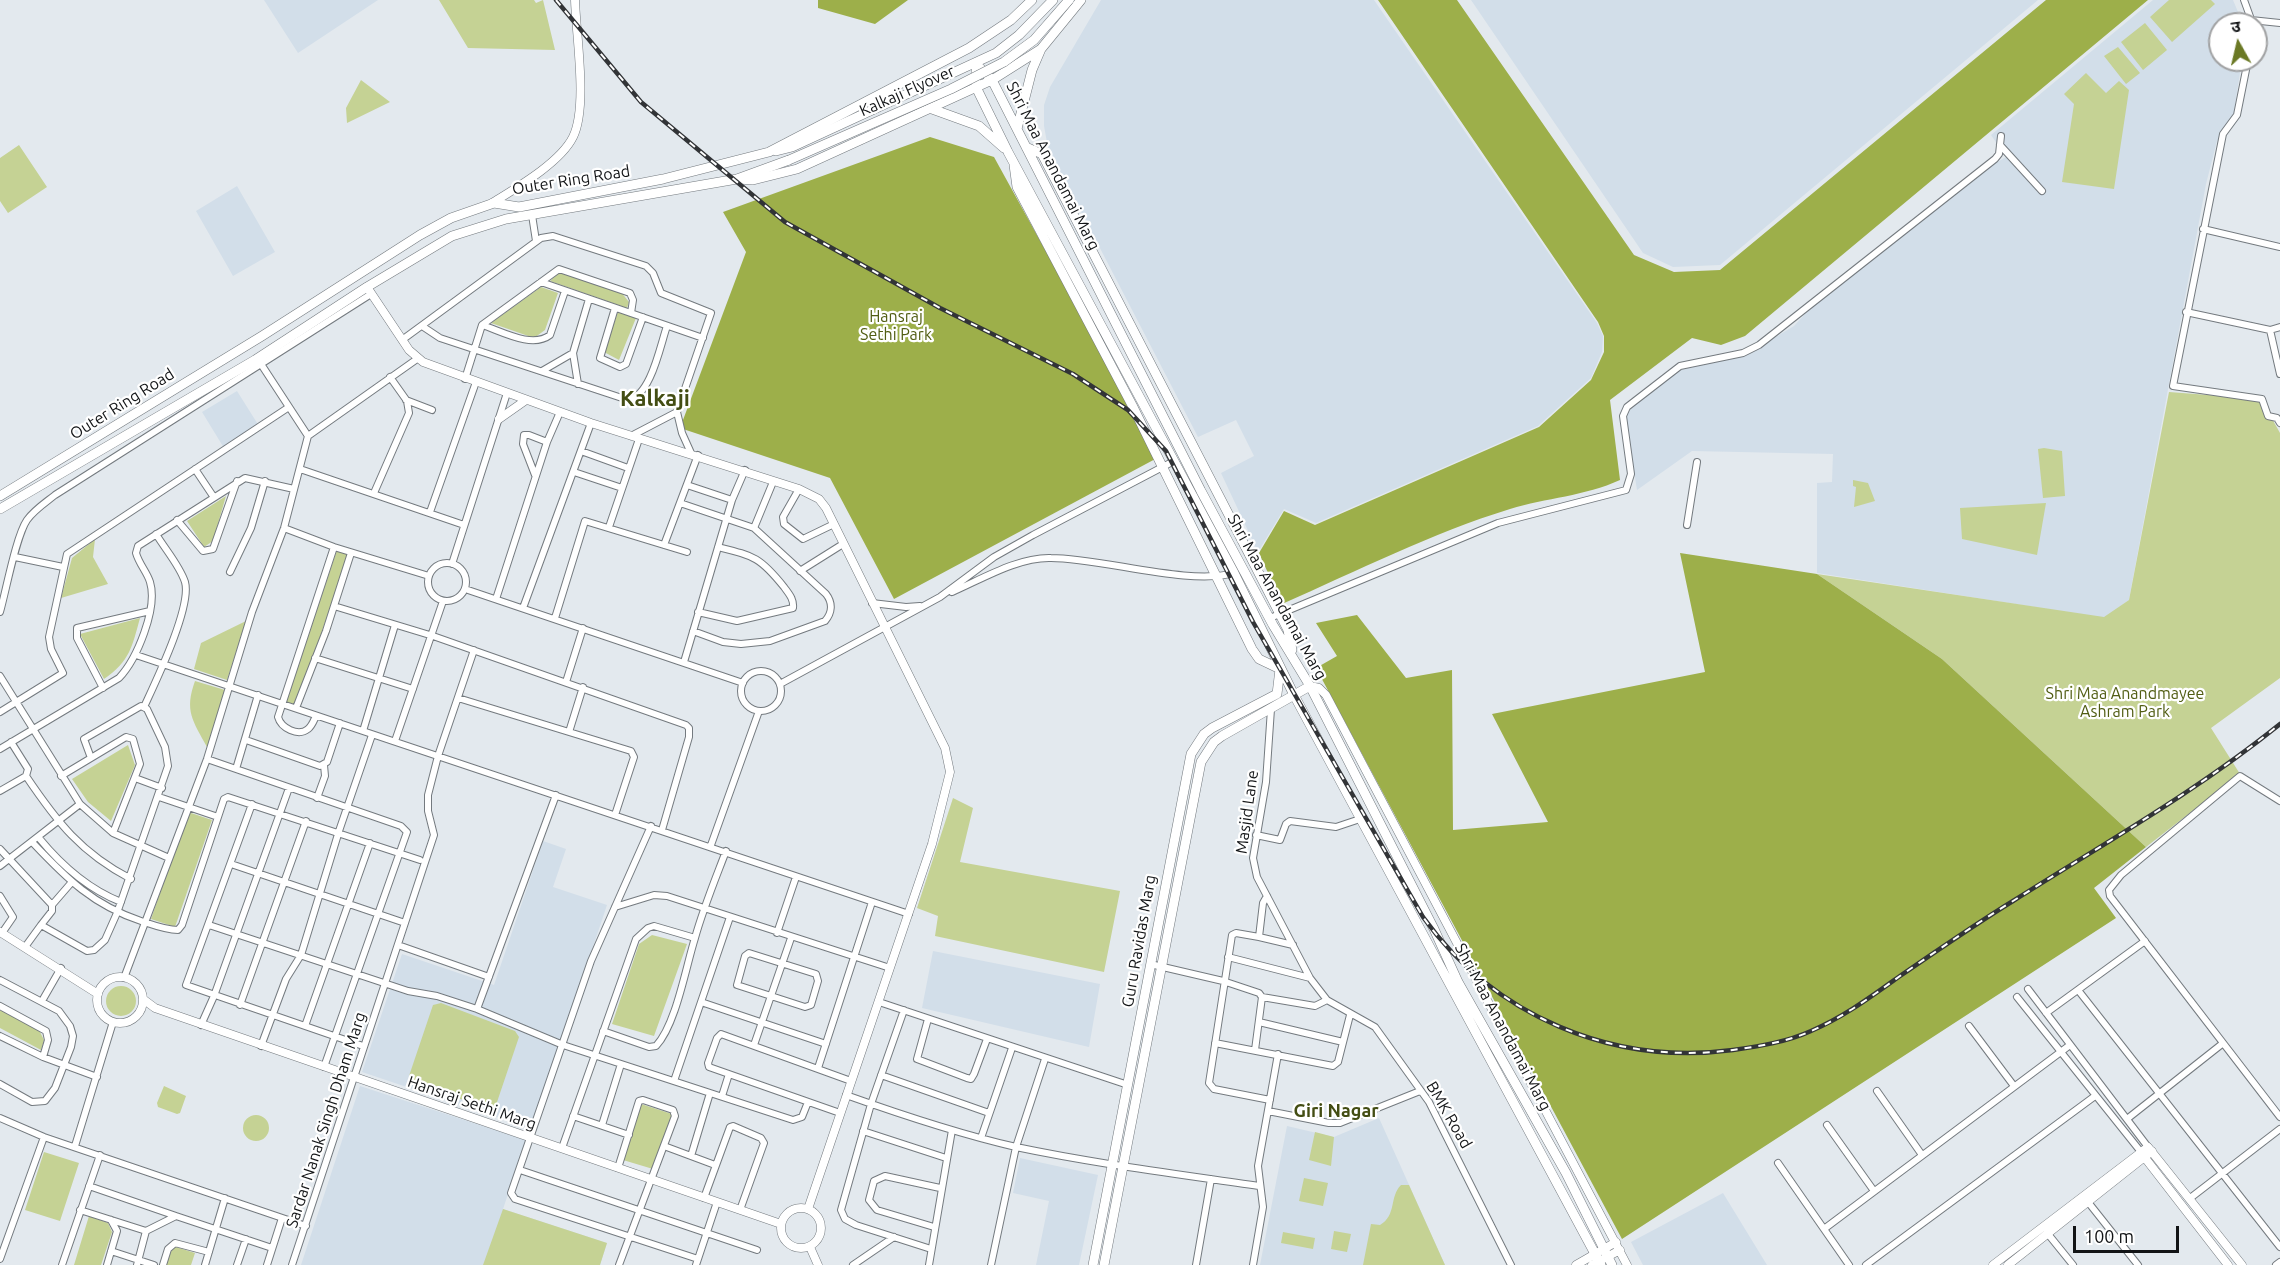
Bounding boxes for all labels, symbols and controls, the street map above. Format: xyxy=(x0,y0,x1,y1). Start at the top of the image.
north arrow xyxy=(2208,12,2268,72)
text: उ xyxy=(2230,17,2242,36)
street label: Kalkaji Flyover xyxy=(856,61,958,121)
street label: Shri Maa Anandamai Marg xyxy=(1002,79,1104,253)
street label: Outer Ring Road xyxy=(511,161,631,199)
park label: Hansraj Sethi Park xyxy=(860,307,932,345)
street label: Outer Ring Road xyxy=(66,364,178,444)
district label: Kalkaji xyxy=(620,386,690,412)
street label: Shri Maa Anandamai Marg xyxy=(1223,511,1331,683)
park label: Shri Maa Anandmayee Ashram Park xyxy=(2046,684,2204,722)
street label: Masjid Lane xyxy=(1232,769,1262,855)
street label: Guru Ravidas Marg xyxy=(1118,873,1160,1009)
street label: Shri Maa Anandamai Marg xyxy=(1451,940,1555,1114)
street label: Sardar Nanak Singh Dham Marg xyxy=(282,1010,370,1230)
street label: Hansraj Sethi Marg xyxy=(405,1072,539,1134)
street label: BMK Road xyxy=(1422,1078,1476,1152)
district label: Giri Nagar xyxy=(1293,1100,1379,1122)
scale bar xyxy=(2076,1214,2182,1252)
text: 100 m xyxy=(2084,1226,2134,1246)

